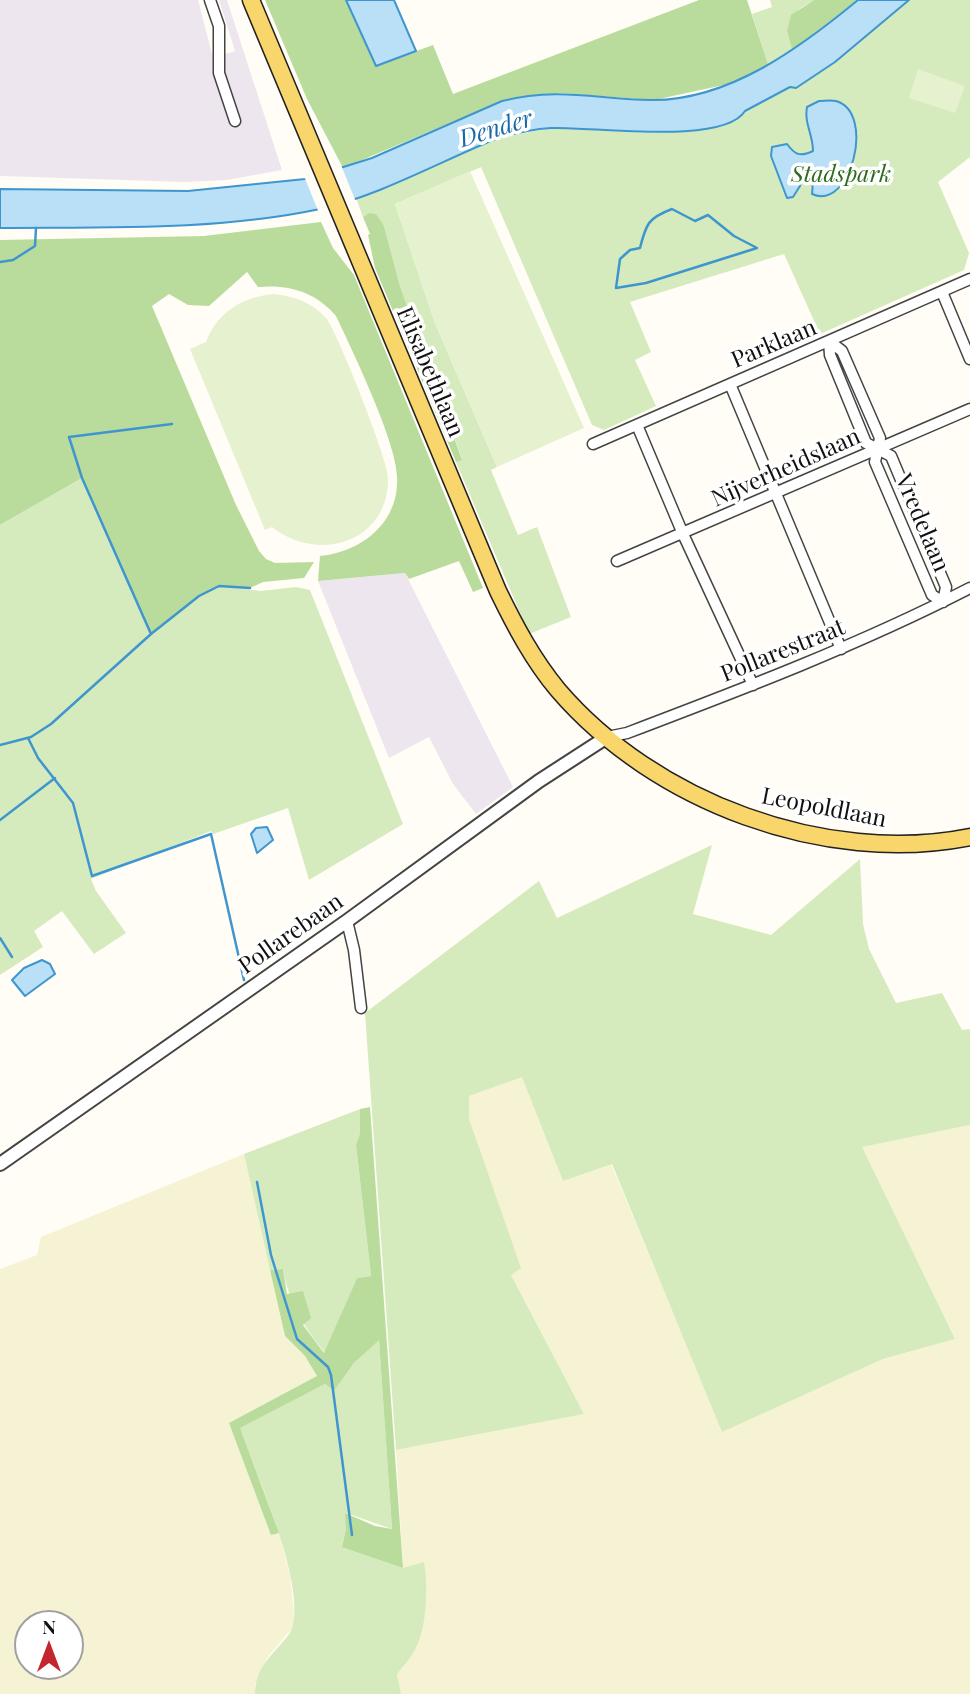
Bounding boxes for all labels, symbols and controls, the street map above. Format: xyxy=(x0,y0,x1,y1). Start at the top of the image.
water label: Dender xyxy=(456,104,536,154)
park label: Stadspark xyxy=(791,161,891,189)
street label: Elisabethlaan xyxy=(390,303,470,441)
street label: Parklaan xyxy=(727,314,821,374)
street label: Nijverheidslaan xyxy=(707,423,865,513)
street label: Vredelaan xyxy=(889,470,955,576)
street label: Pollarestraat xyxy=(717,614,849,688)
street label: Leopoldlaan xyxy=(759,782,889,834)
street label: Pollarebaan xyxy=(233,888,349,980)
north arrow xyxy=(14,1610,84,1680)
text: N xyxy=(42,1613,56,1639)

